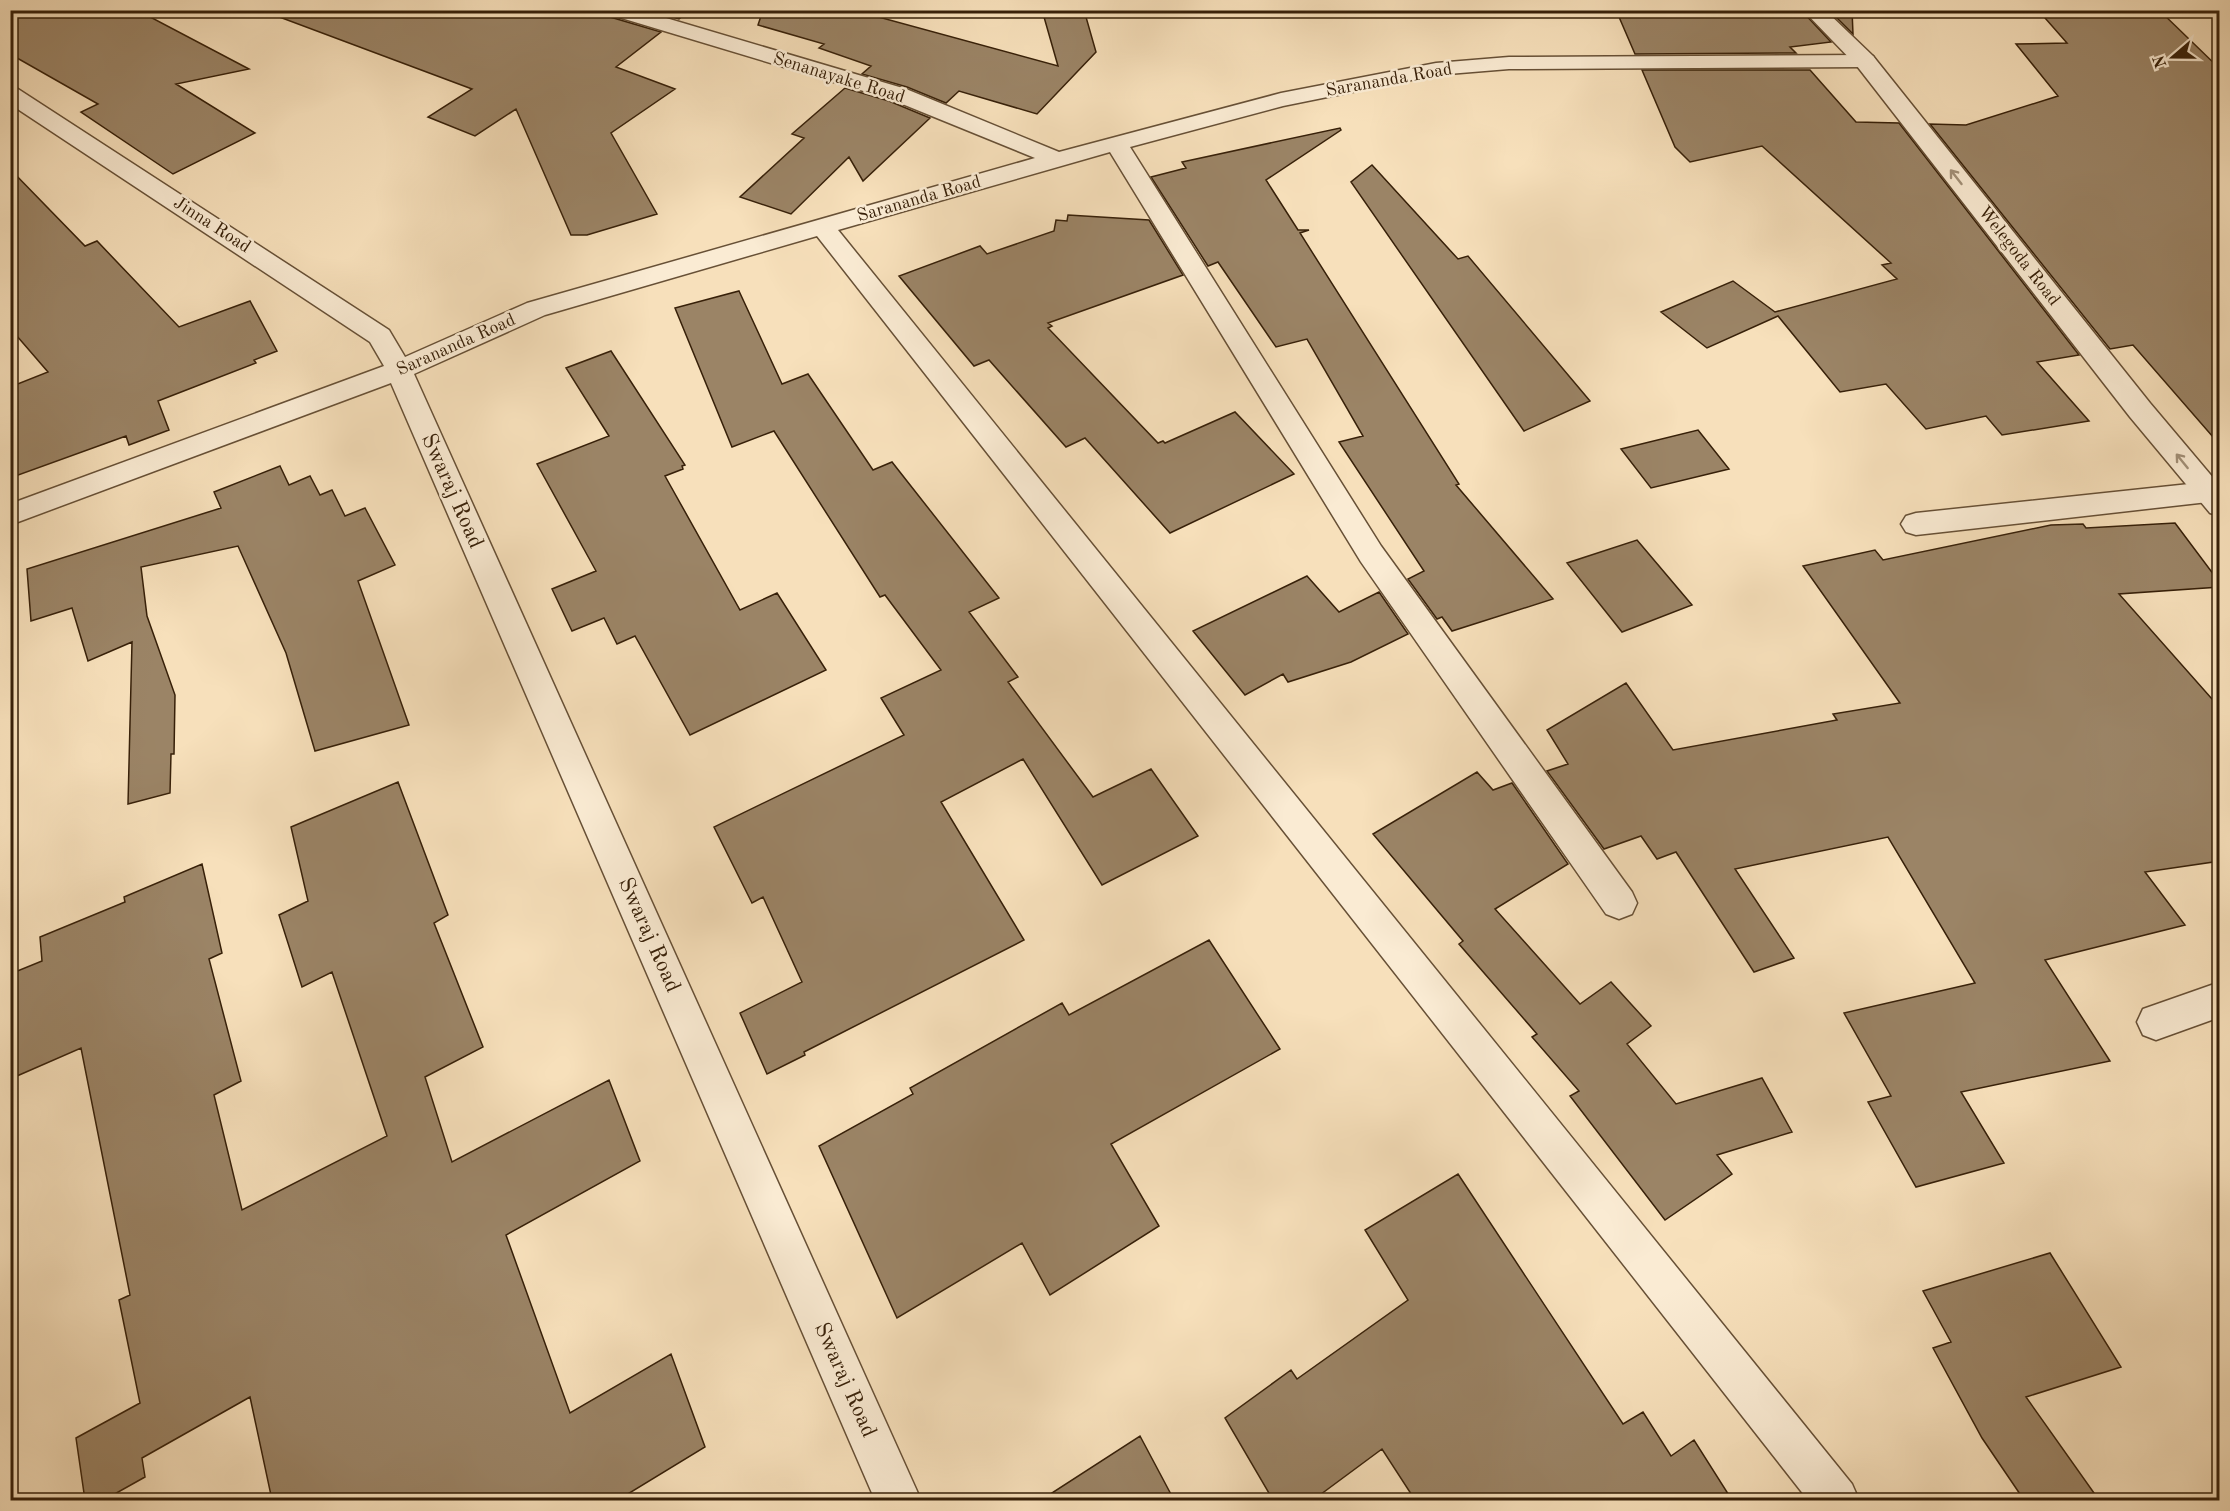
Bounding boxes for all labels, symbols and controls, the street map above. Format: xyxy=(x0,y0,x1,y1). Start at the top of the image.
north arrow xyxy=(2143,27,2203,87)
street label: Senanayake Road xyxy=(771,49,907,107)
text: N xyxy=(2151,52,2170,70)
street label: Sarananda Road xyxy=(1324,60,1454,100)
one-way arrow xyxy=(1950,169,1963,185)
street label: Sarananda Road xyxy=(855,173,983,225)
street label: Jinna Road xyxy=(170,193,254,257)
street label: Welegoda Road xyxy=(1975,203,2063,309)
street label: Sarananda Road xyxy=(394,311,518,379)
street label: Swaraj Road xyxy=(417,430,487,552)
one-way arrow xyxy=(2176,453,2189,469)
street label: Swaraj Road xyxy=(614,874,684,996)
street label: Swaraj Road xyxy=(810,1319,880,1441)

